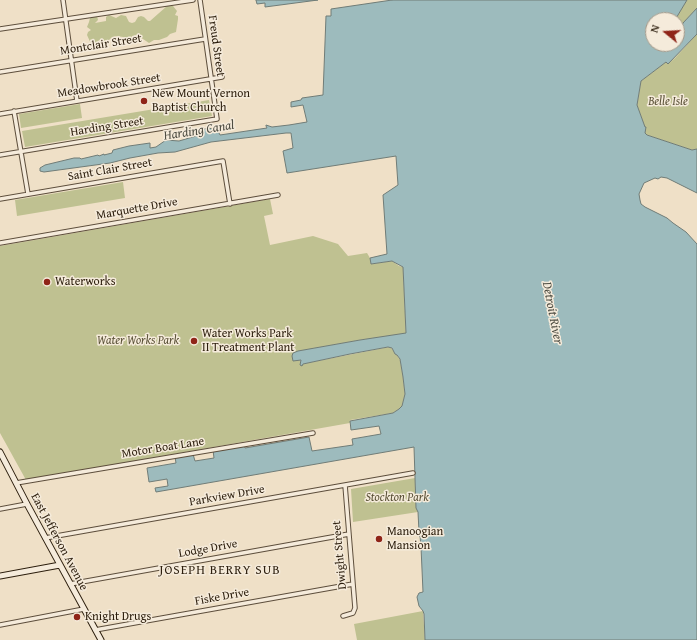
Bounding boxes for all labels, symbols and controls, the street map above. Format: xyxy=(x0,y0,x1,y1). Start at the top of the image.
north arrow xyxy=(645,12,685,52)
street label: Freud Street xyxy=(205,14,227,78)
text: N xyxy=(646,23,663,35)
street label: Montclair Street xyxy=(59,31,143,59)
street label: Meadowbrook Street xyxy=(56,71,162,101)
place label: New Mount Vernon Baptist Church xyxy=(152,87,250,115)
park label: Belle Isle xyxy=(648,95,688,109)
marker: New Mount Vernon Baptist Church xyxy=(139,96,149,106)
street label: Harding Street xyxy=(69,114,145,140)
water label: Harding Canal xyxy=(163,118,235,144)
street label: Saint Clair Street xyxy=(67,155,153,185)
street label: Marquette Drive xyxy=(95,195,179,223)
place label: Waterworks xyxy=(55,275,115,289)
marker: Waterworks xyxy=(42,277,52,287)
water label: Detroit River xyxy=(538,280,566,346)
place label: Water Works Park II Treatment Plant xyxy=(202,327,295,355)
park label: Water Works Park xyxy=(97,334,179,348)
marker: Water Works Park II Treatment Plant xyxy=(189,336,199,346)
street label: Motor Boat Lane xyxy=(121,434,205,462)
street label: Parkview Drive xyxy=(188,482,266,510)
street label: East Jefferson Avenue xyxy=(27,491,91,593)
park label: Stockton Park xyxy=(365,491,429,505)
street label: Dwight Street xyxy=(330,520,350,590)
place label: Manoogian Mansion xyxy=(387,525,443,553)
marker: Manoogian Mansion xyxy=(374,534,384,544)
street label: Lodge Drive xyxy=(177,537,239,561)
district label: JOSEPH BERRY SUB xyxy=(159,563,281,579)
street label: Fiske Drive xyxy=(194,585,250,609)
place label: Knight Drugs xyxy=(85,610,151,624)
marker: Knight Drugs xyxy=(72,612,82,622)

